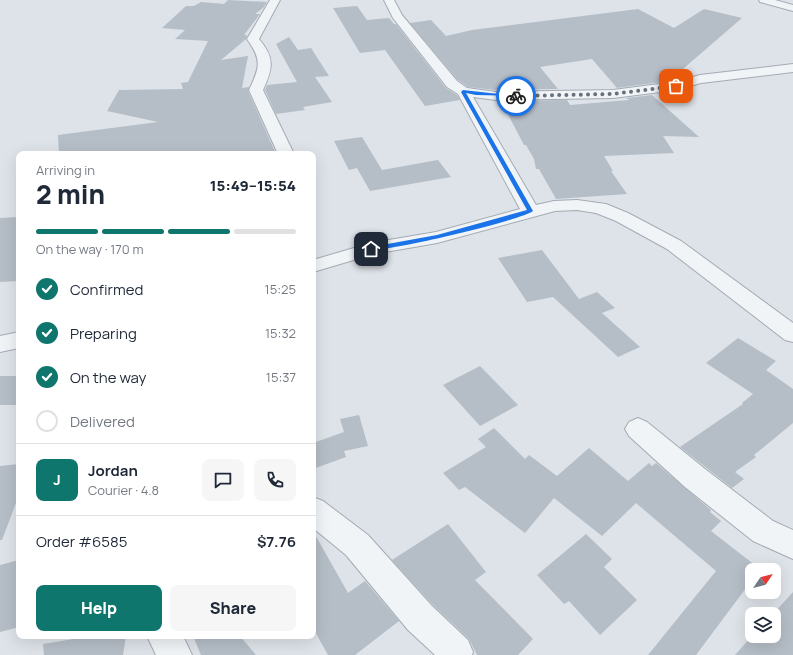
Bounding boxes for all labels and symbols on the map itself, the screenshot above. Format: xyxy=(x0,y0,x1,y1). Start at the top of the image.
pin xyxy=(659,69,693,103)
courier xyxy=(496,76,536,116)
pin xyxy=(354,232,388,266)
north arrow xyxy=(745,563,781,599)

